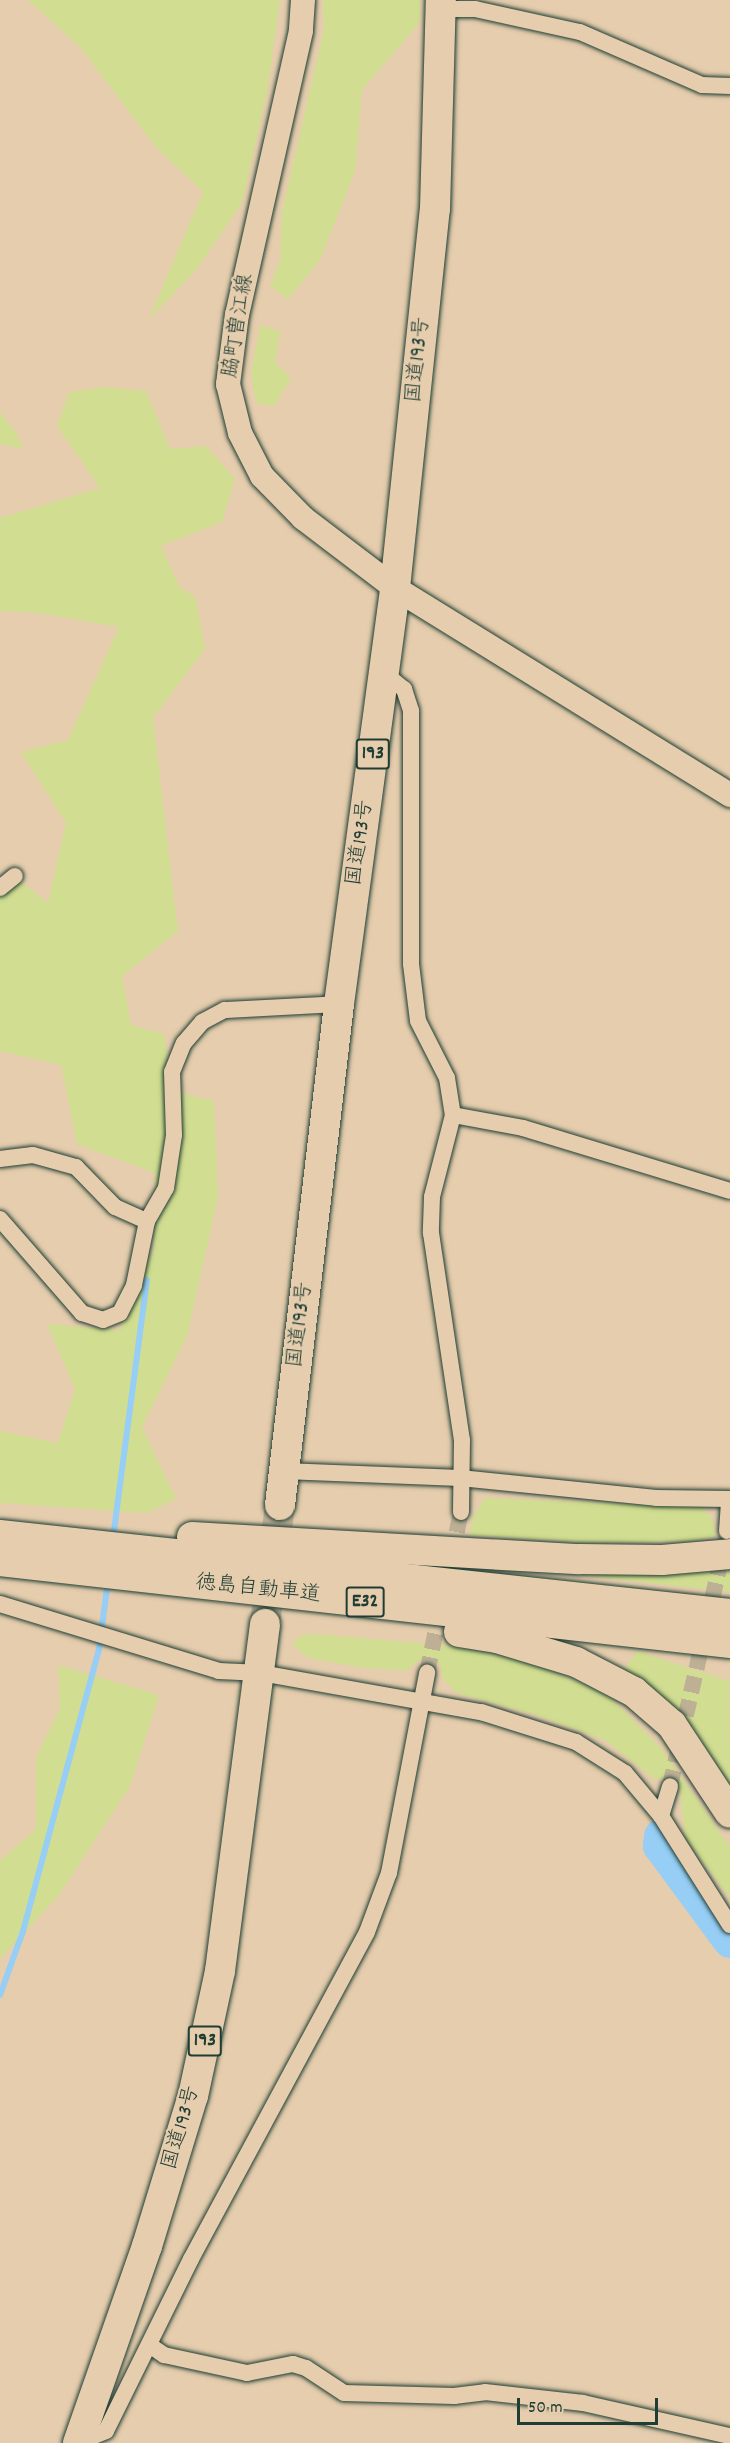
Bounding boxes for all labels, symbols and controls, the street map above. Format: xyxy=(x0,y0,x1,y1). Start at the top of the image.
street label: 脇町曽江線 xyxy=(218,272,260,380)
street label: 国道193号 xyxy=(402,316,436,404)
road number: 193 xyxy=(355,737,391,771)
street label: 国道193号 xyxy=(343,798,379,888)
street label: 国道193号 xyxy=(283,1281,319,1369)
street label: 徳島自動車道 xyxy=(194,1571,322,1609)
road number: E32 xyxy=(346,1585,385,1619)
road number: 193 xyxy=(187,2024,223,2058)
street label: 国道193号 xyxy=(158,2083,206,2173)
scale bar xyxy=(520,2386,661,2424)
text: 50 m xyxy=(528,2396,563,2421)

